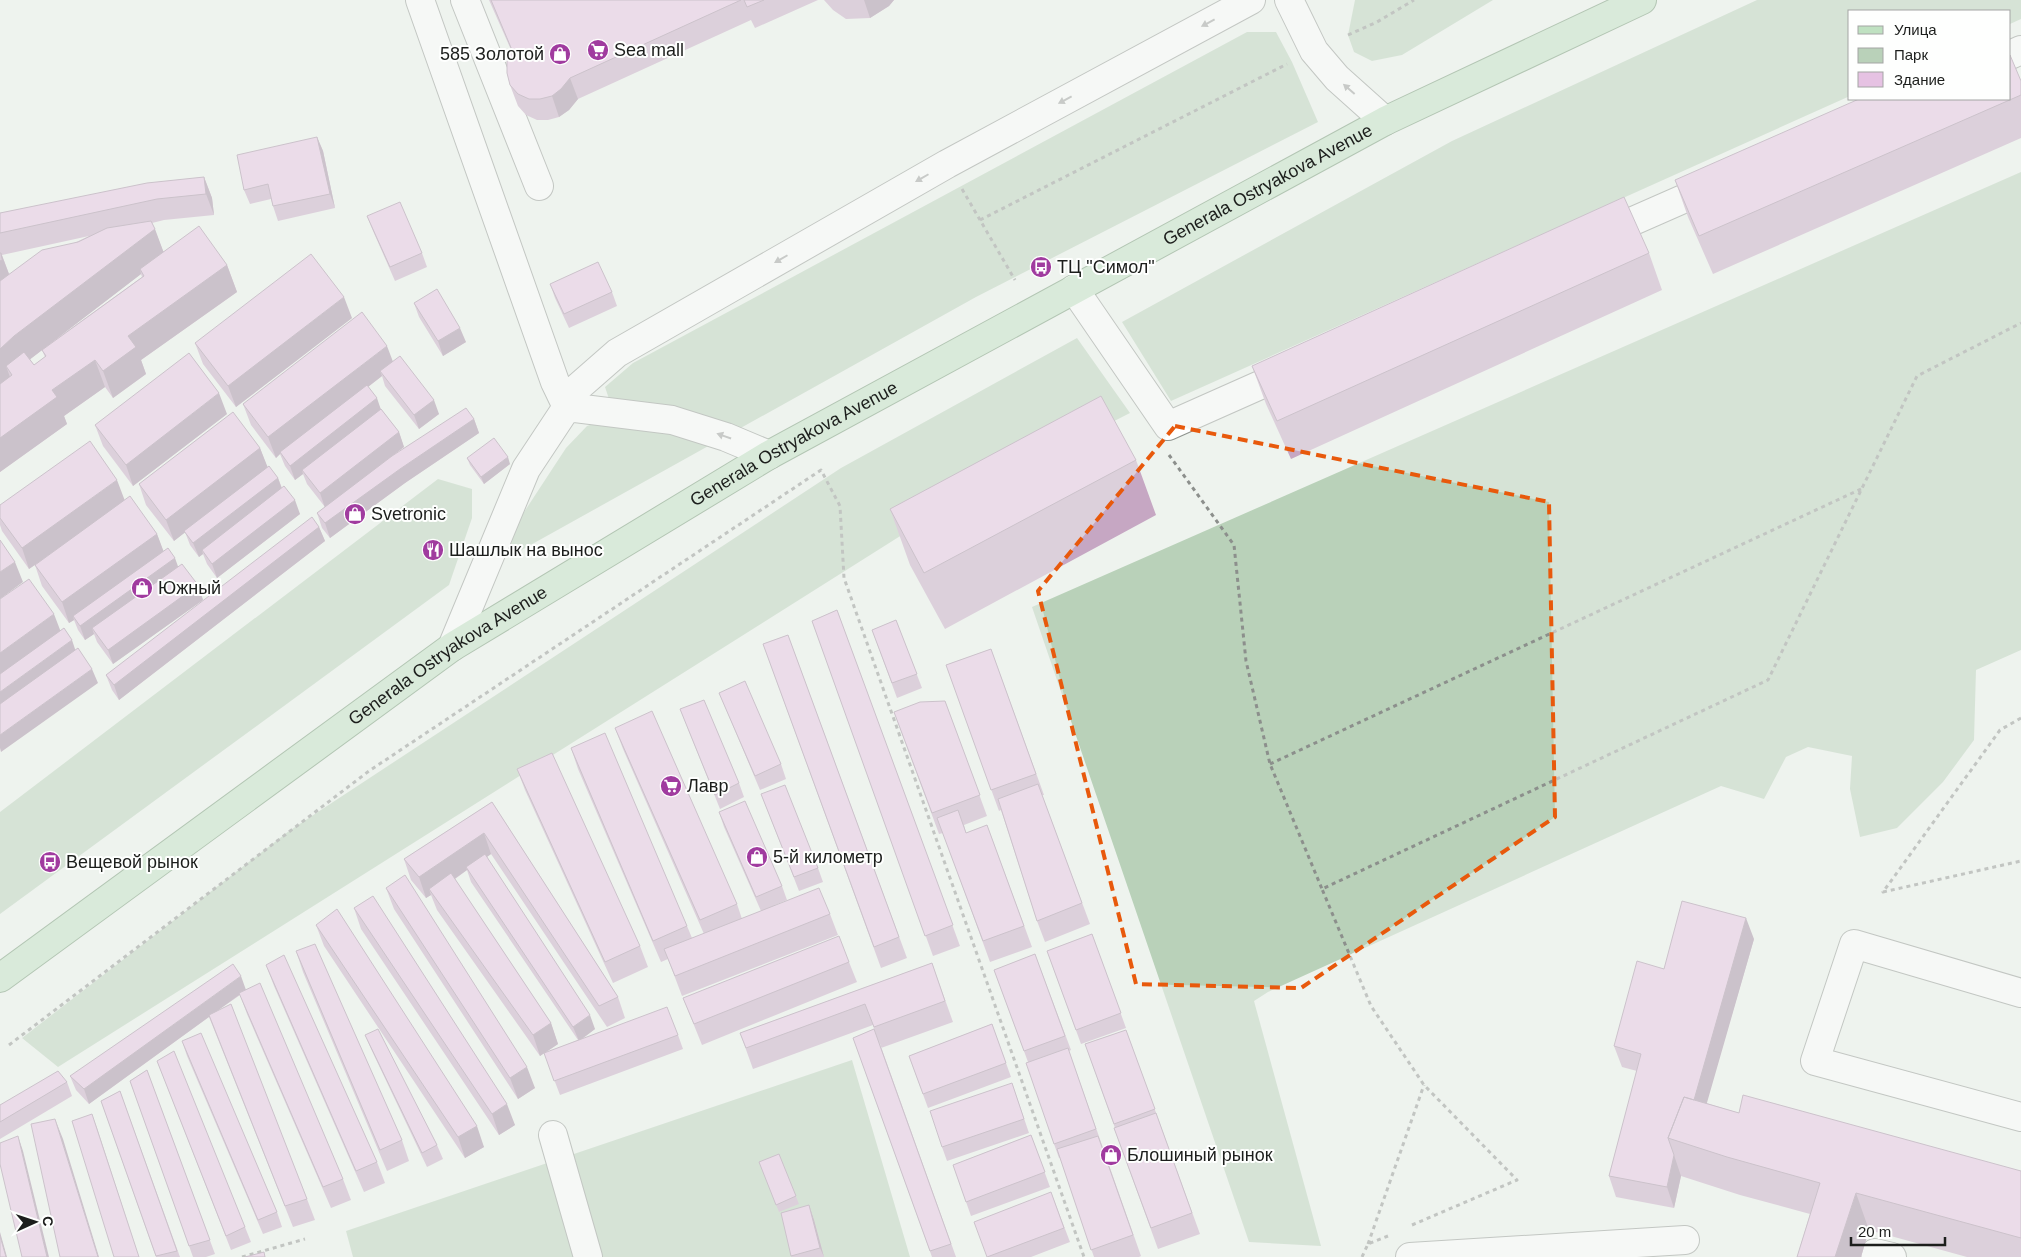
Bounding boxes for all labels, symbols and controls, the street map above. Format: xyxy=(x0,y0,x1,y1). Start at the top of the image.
legend xyxy=(1848,10,2011,100)
one-way arrow xyxy=(1201,19,1215,27)
text: Улица xyxy=(1894,21,1937,38)
supermarket icon: Sea mall xyxy=(586,38,610,62)
place label: Sea mall xyxy=(614,40,684,60)
shop icon: 585 Золотой xyxy=(548,42,572,66)
place label: 585 Золотой xyxy=(440,44,544,64)
text: Парк xyxy=(1894,46,1928,63)
text: Здание xyxy=(1894,71,1945,88)
one-way arrow xyxy=(1342,83,1355,94)
one-way arrow xyxy=(1058,96,1072,104)
street label: Generala Ostryakova Avenue xyxy=(1160,120,1376,249)
one-way arrow xyxy=(915,174,930,182)
one-way arrow xyxy=(775,254,788,263)
bus stop icon: ТЦ "Симол" xyxy=(1029,255,1053,279)
place label: ТЦ "Симол" xyxy=(1057,257,1155,277)
street label: Generala Ostryakova Avenue xyxy=(687,377,901,510)
one-way arrow xyxy=(717,432,732,440)
shop icon: Svetronic xyxy=(343,502,367,526)
place label: Svetronic xyxy=(371,504,446,524)
restaurant icon: Шашлык на вынос xyxy=(421,538,445,562)
place label: Шашлык на вынос xyxy=(449,540,603,560)
shop icon: Южный xyxy=(130,576,154,600)
place label: Южный xyxy=(158,578,221,598)
street label: Generala Ostryakova Avenue xyxy=(345,582,551,729)
supermarket icon: Лавр xyxy=(659,774,683,798)
place label: Лавр xyxy=(687,776,728,796)
shop icon: 5-й километр xyxy=(745,845,769,869)
place label: 5-й километр xyxy=(773,847,883,867)
bus stop icon: Вещевой рынок xyxy=(38,850,62,874)
place label: Вещевой рынок xyxy=(66,852,198,872)
shop icon: Блошиный рынок xyxy=(1099,1143,1123,1167)
place label: Блошиный рынок xyxy=(1127,1145,1273,1165)
north arrow xyxy=(10,1197,60,1247)
scale bar xyxy=(1851,1214,1945,1246)
text: С xyxy=(40,1216,56,1227)
text: 20 m xyxy=(1858,1223,1891,1240)

